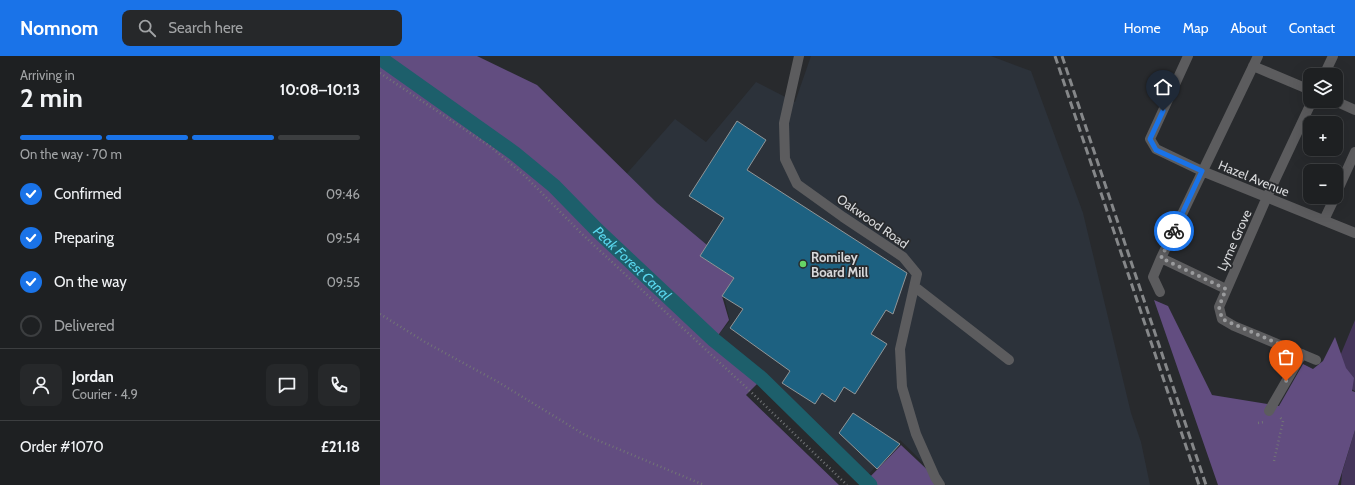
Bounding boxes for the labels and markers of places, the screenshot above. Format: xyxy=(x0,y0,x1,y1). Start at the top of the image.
pin xyxy=(1146,70,1180,111)
place label: Romiley Board Mill xyxy=(811,249,869,280)
marker: Romiley Board Mill xyxy=(798,259,808,269)
pin xyxy=(1269,340,1303,381)

